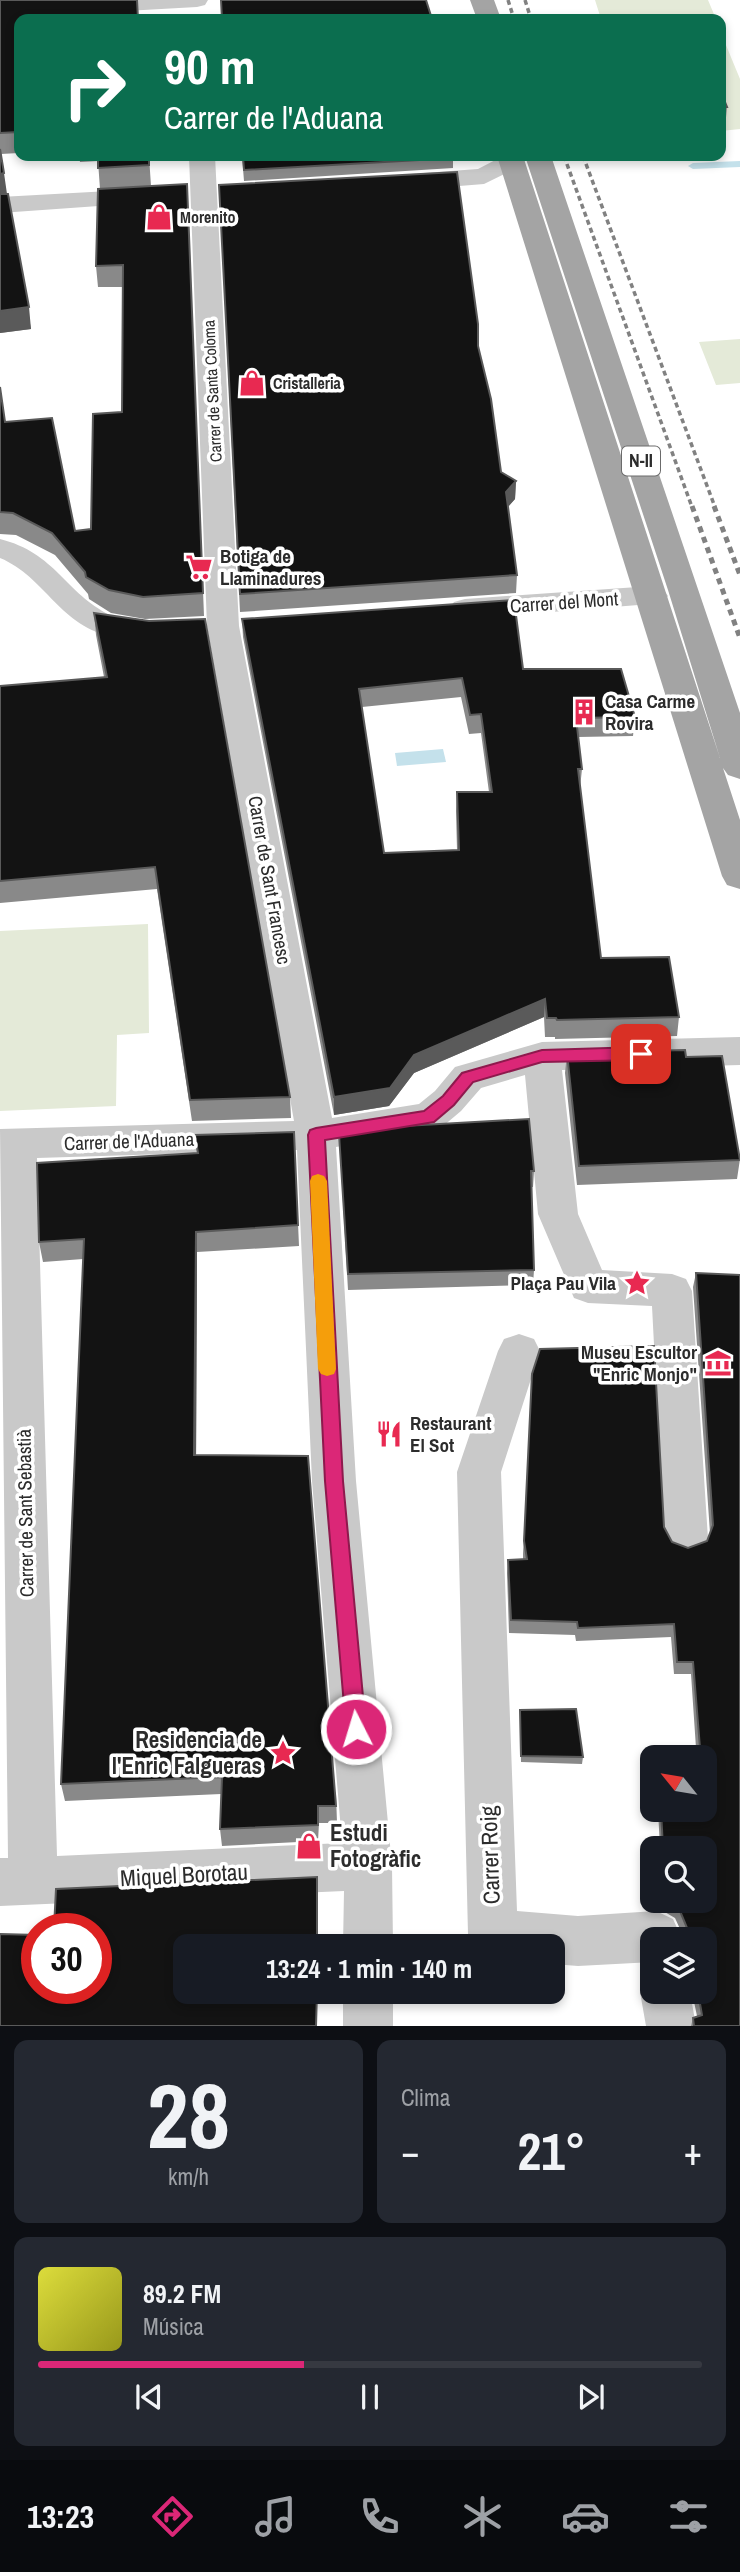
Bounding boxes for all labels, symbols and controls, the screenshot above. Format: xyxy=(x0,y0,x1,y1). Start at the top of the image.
text: 90 m xyxy=(164,33,256,99)
icon: right xyxy=(49,42,140,133)
text: Carrer de l'Aduana xyxy=(164,96,383,139)
shop icon: Morenito xyxy=(144,202,174,232)
place label: Morenito xyxy=(180,206,235,228)
street label: Carrer de Santa Coloma xyxy=(197,319,227,463)
shop icon: Cristalleria xyxy=(237,368,267,398)
place label: Cristalleria xyxy=(273,372,342,394)
road number: N-II xyxy=(622,447,660,476)
place label: Botiga de Llaminadures xyxy=(220,543,321,591)
supermarket icon: Botiga de Llaminadures xyxy=(184,552,214,582)
street label: Carrer del Mont xyxy=(509,585,620,619)
place label: Casa Carme Rovira xyxy=(605,688,695,736)
building icon: Casa Carme Rovira xyxy=(569,697,599,727)
street label: Carrer de Sant Francesc xyxy=(242,794,298,966)
pin xyxy=(611,1024,671,1084)
icon: arrive xyxy=(622,1035,660,1073)
street label: Carrer de l'Aduana xyxy=(63,1126,195,1156)
place icon: Plaça Pau Vila xyxy=(622,1268,652,1298)
place label: Plaça Pau Vila xyxy=(511,1270,616,1296)
place label: Museu Escultor "Enric Monjo" xyxy=(581,1339,697,1387)
museum icon: Museu Escultor "Enric Monjo" xyxy=(703,1348,733,1378)
place label: Restaurant El Sot xyxy=(410,1410,491,1458)
restaurant icon: Restaurant El Sot xyxy=(374,1419,404,1449)
street label: Carrer de Sant Sebastià xyxy=(11,1428,39,1597)
position arrow xyxy=(319,1692,393,1766)
place label: Residencia de l'Enric Falgueras xyxy=(112,1724,262,1781)
place icon: Residencia de l'Enric Falgueras xyxy=(268,1738,298,1768)
north arrow xyxy=(640,1745,718,1822)
map controls xyxy=(640,1745,717,2004)
street label: Carrer Roig xyxy=(472,1805,507,1905)
place label: Estudi Fotogràfic xyxy=(330,1817,421,1874)
shop icon: Estudi Fotogràfic xyxy=(294,1831,324,1861)
button: search xyxy=(640,1836,717,1913)
street label: Miquel Borotau xyxy=(119,1856,249,1893)
speed limit sign: 30 xyxy=(21,1913,112,2004)
button: layers xyxy=(640,1927,717,2004)
text: 13:24 · 1 min · 140 m xyxy=(266,1951,472,1986)
text: 28 xyxy=(147,2054,230,2176)
text: Clima xyxy=(401,2082,450,2113)
text: 21° xyxy=(517,2116,586,2186)
text: − xyxy=(401,2126,419,2177)
text: + xyxy=(684,2126,702,2177)
text: km/h xyxy=(168,2161,209,2192)
text: 89.2 FM xyxy=(143,2276,221,2311)
text: Música xyxy=(143,2311,204,2342)
icon: previous xyxy=(130,2378,168,2416)
icon: pause xyxy=(351,2378,389,2416)
icon: next xyxy=(572,2378,610,2416)
icon: directions xyxy=(148,2492,197,2541)
icon: music xyxy=(251,2492,300,2541)
icon: phone xyxy=(355,2492,404,2541)
icon: climate xyxy=(458,2492,507,2541)
icon: car xyxy=(561,2492,610,2541)
icon: filters xyxy=(664,2492,713,2541)
text: 13:23 xyxy=(27,2495,94,2538)

